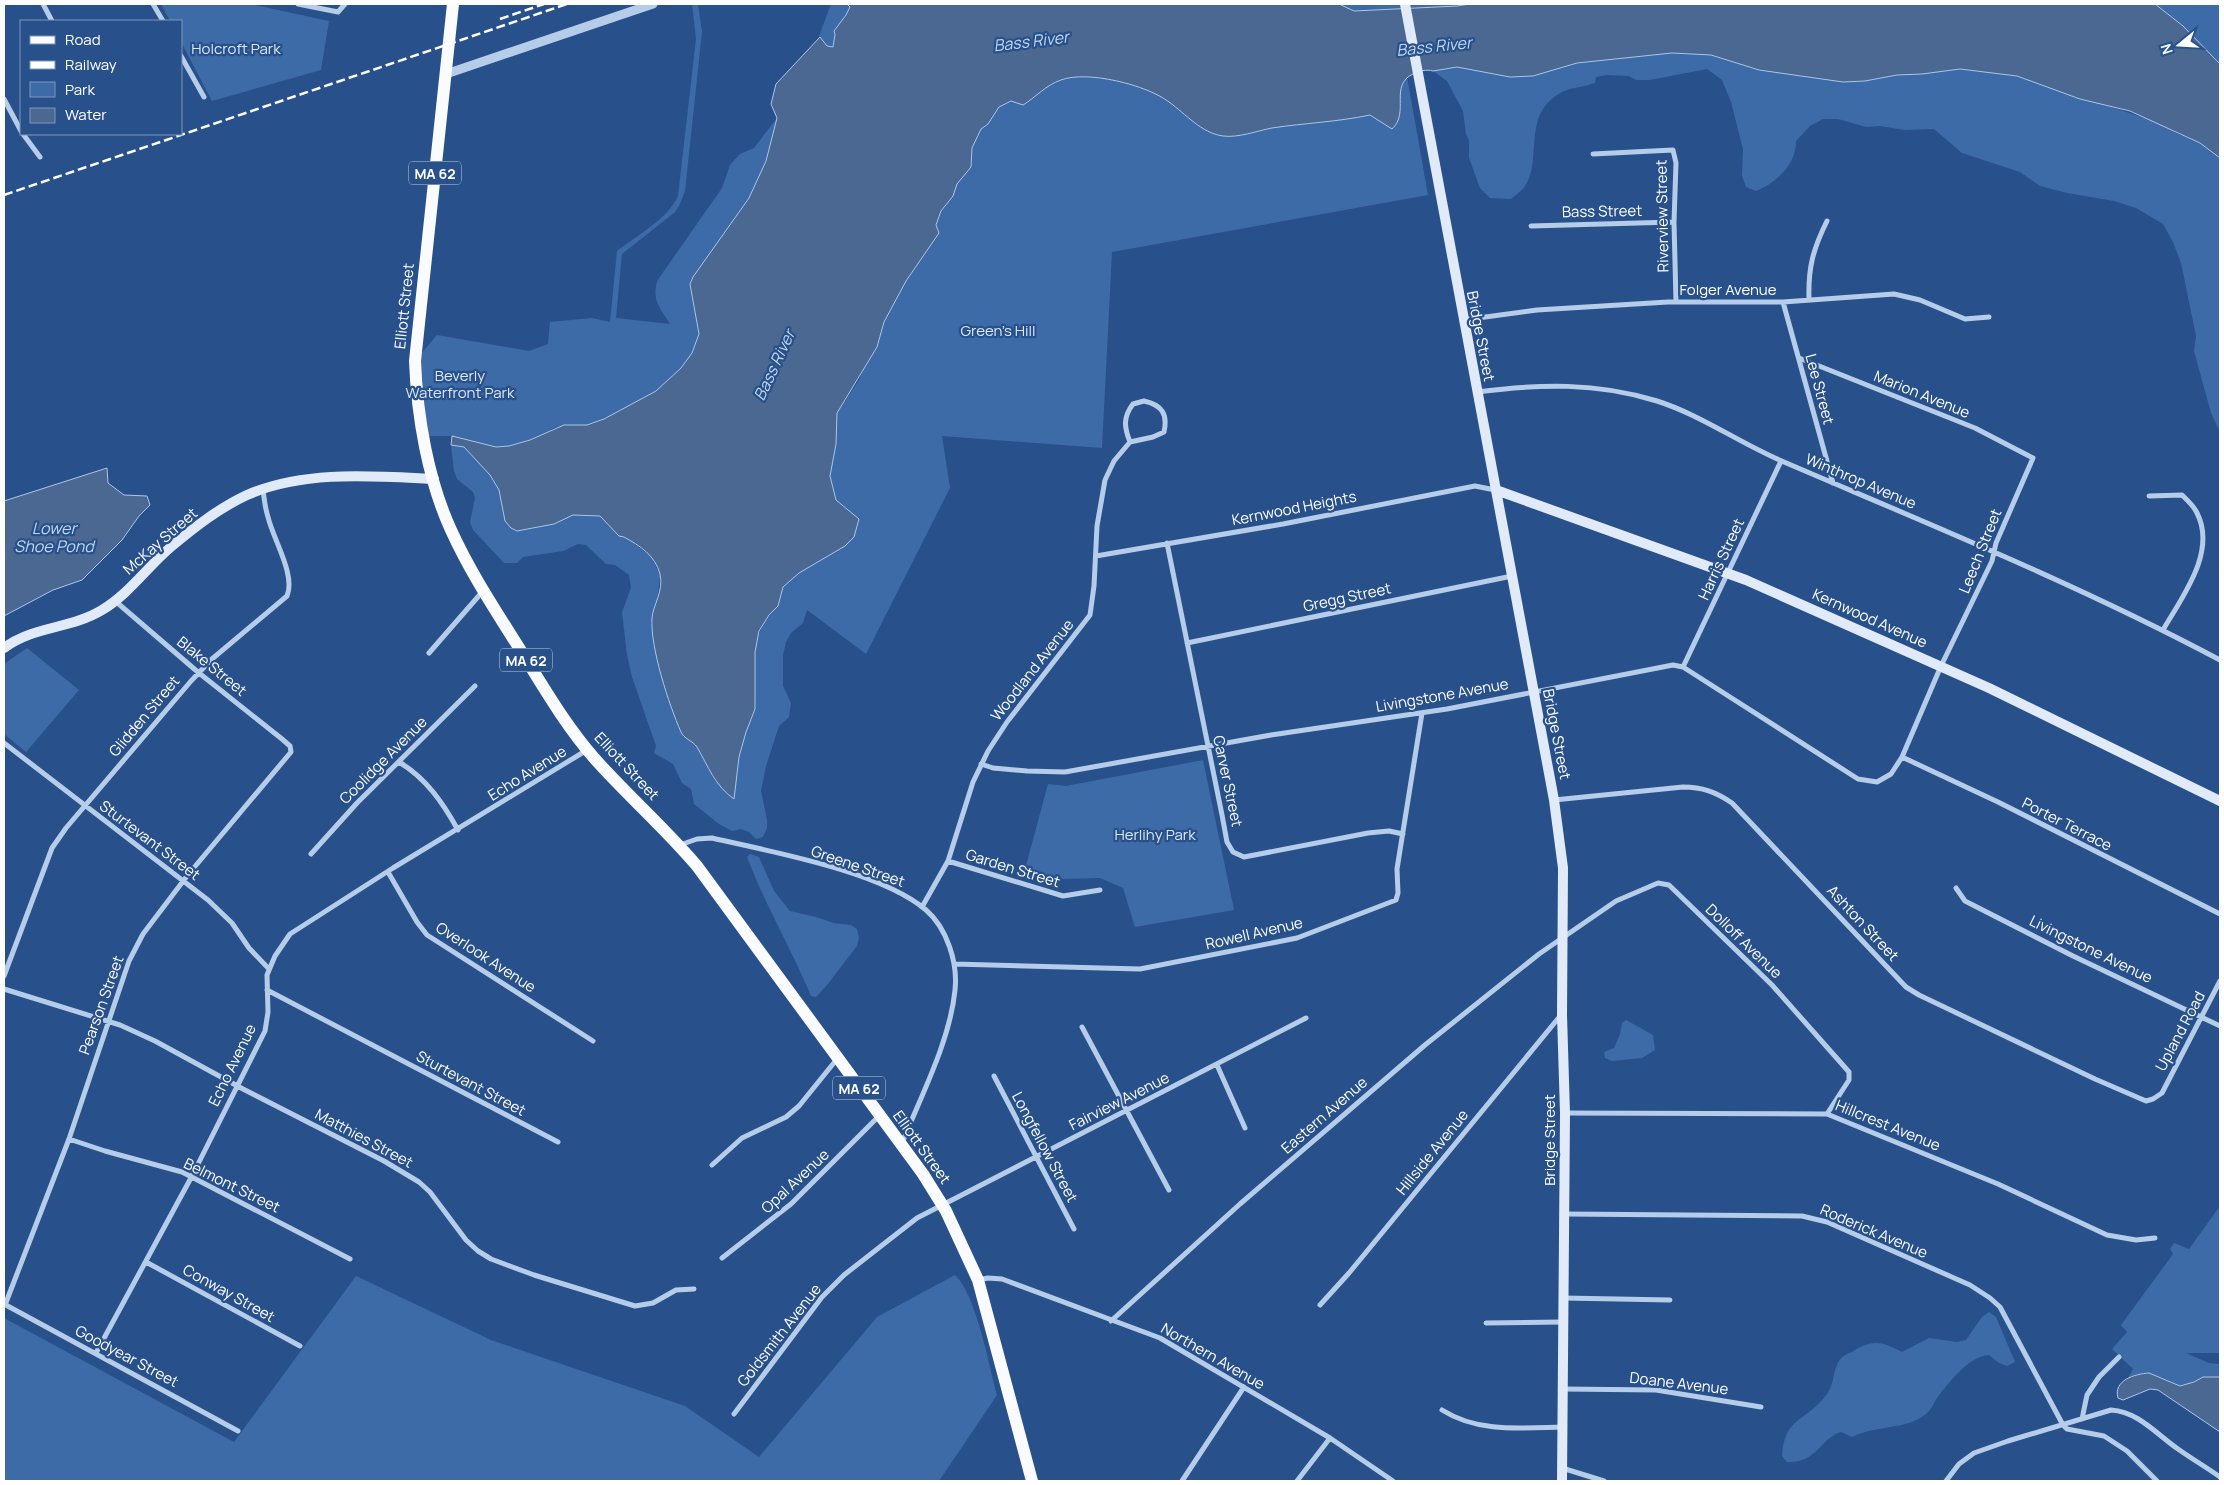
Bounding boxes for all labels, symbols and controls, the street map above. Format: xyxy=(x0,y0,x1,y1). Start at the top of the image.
legend xyxy=(20,20,182,135)
north arrow xyxy=(2154,20,2204,70)
water label: Bass River xyxy=(992,25,1072,57)
text: Road xyxy=(65,29,101,50)
water label: Bass River xyxy=(1395,31,1475,61)
park label: Holcroft Park xyxy=(191,38,281,59)
text: N xyxy=(2156,41,2177,57)
text: Railway xyxy=(65,54,117,75)
text: Park xyxy=(65,79,95,100)
text: Water xyxy=(65,104,107,125)
street label: Riverview Street xyxy=(1651,160,1673,272)
road number: MA 62 xyxy=(409,162,461,184)
street label: Bass Street xyxy=(1562,200,1642,222)
street label: Elliott Street xyxy=(389,262,419,350)
street label: Folger Avenue xyxy=(1679,279,1777,300)
street label: Bridge Street xyxy=(1462,289,1500,383)
park label: Green's Hill xyxy=(960,320,1036,341)
water label: Bass River xyxy=(748,324,801,404)
street label: Lee Street xyxy=(1801,351,1839,427)
park label: Beverly Waterfront Park xyxy=(406,365,515,403)
street label: Marion Avenue xyxy=(1871,365,1973,423)
street label: Winthrop Avenue xyxy=(1802,448,1920,514)
street label: Kernwood Heights xyxy=(1230,486,1358,530)
street label: McKay Street xyxy=(118,503,202,579)
street label: Leech Street xyxy=(1954,506,2006,596)
street label: Harris Street xyxy=(1693,515,1749,603)
water label: Lower Shoe Pond xyxy=(14,517,96,557)
street label: Gregg Street xyxy=(1301,577,1393,617)
street label: Kernwood Avenue xyxy=(1809,583,1931,653)
street label: Woodland Avenue xyxy=(986,615,1078,725)
street label: Blake Street xyxy=(173,631,251,701)
road number: MA 62 xyxy=(500,648,552,672)
street label: Glidden Street xyxy=(104,671,184,761)
street label: Livingstone Avenue xyxy=(1374,673,1510,717)
street label: Bridge Street xyxy=(1538,687,1576,781)
street label: Coolidge Avenue xyxy=(334,711,432,809)
street label: Elliott Street xyxy=(590,727,664,805)
street label: Carver Street xyxy=(1208,733,1248,829)
street label: Echo Avenue xyxy=(484,740,570,805)
street label: Porter Terrace xyxy=(2018,792,2116,856)
street label: Sturtevant Street xyxy=(95,795,205,885)
park label: Herlihy Park xyxy=(1114,824,1196,845)
street label: Greene Street xyxy=(808,840,908,892)
street label: Garden Street xyxy=(963,844,1063,892)
street label: Ashton Street xyxy=(1822,880,1904,966)
street label: Dolloff Avenue xyxy=(1701,899,1787,983)
street label: Livingstone Avenue xyxy=(2026,910,2156,988)
street label: Rowell Avenue xyxy=(1203,912,1305,954)
street label: Overlook Avenue xyxy=(432,917,540,997)
street label: Pearson Street xyxy=(73,953,129,1057)
street label: Upland Road xyxy=(2150,987,2210,1075)
street label: Echo Avenue xyxy=(203,1020,261,1110)
street label: Sturtevant Street xyxy=(413,1045,529,1121)
street label: Fairview Avenue xyxy=(1065,1067,1173,1135)
street label: Eastern Avenue xyxy=(1276,1072,1372,1158)
road number: MA 62 xyxy=(833,1076,885,1100)
street label: Longfellow Street xyxy=(1007,1088,1083,1206)
street label: Bridge Street xyxy=(1539,1094,1560,1186)
street label: Hillcrest Avenue xyxy=(1832,1094,1944,1156)
street label: Matthies Street xyxy=(311,1103,417,1173)
street label: Hillside Avenue xyxy=(1391,1105,1473,1199)
street label: Elliott Street xyxy=(888,1106,956,1188)
street label: Opal Avenue xyxy=(756,1144,834,1218)
street label: Belmont Street xyxy=(180,1153,284,1217)
street label: Roderick Avenue xyxy=(1817,1199,1931,1263)
street label: Conway Street xyxy=(179,1259,279,1327)
street label: Goldsmith Avenue xyxy=(732,1279,826,1391)
street label: Northern Avenue xyxy=(1157,1318,1269,1394)
street label: Goodyear Street xyxy=(72,1320,182,1392)
street label: Doane Avenue xyxy=(1628,1367,1730,1399)

